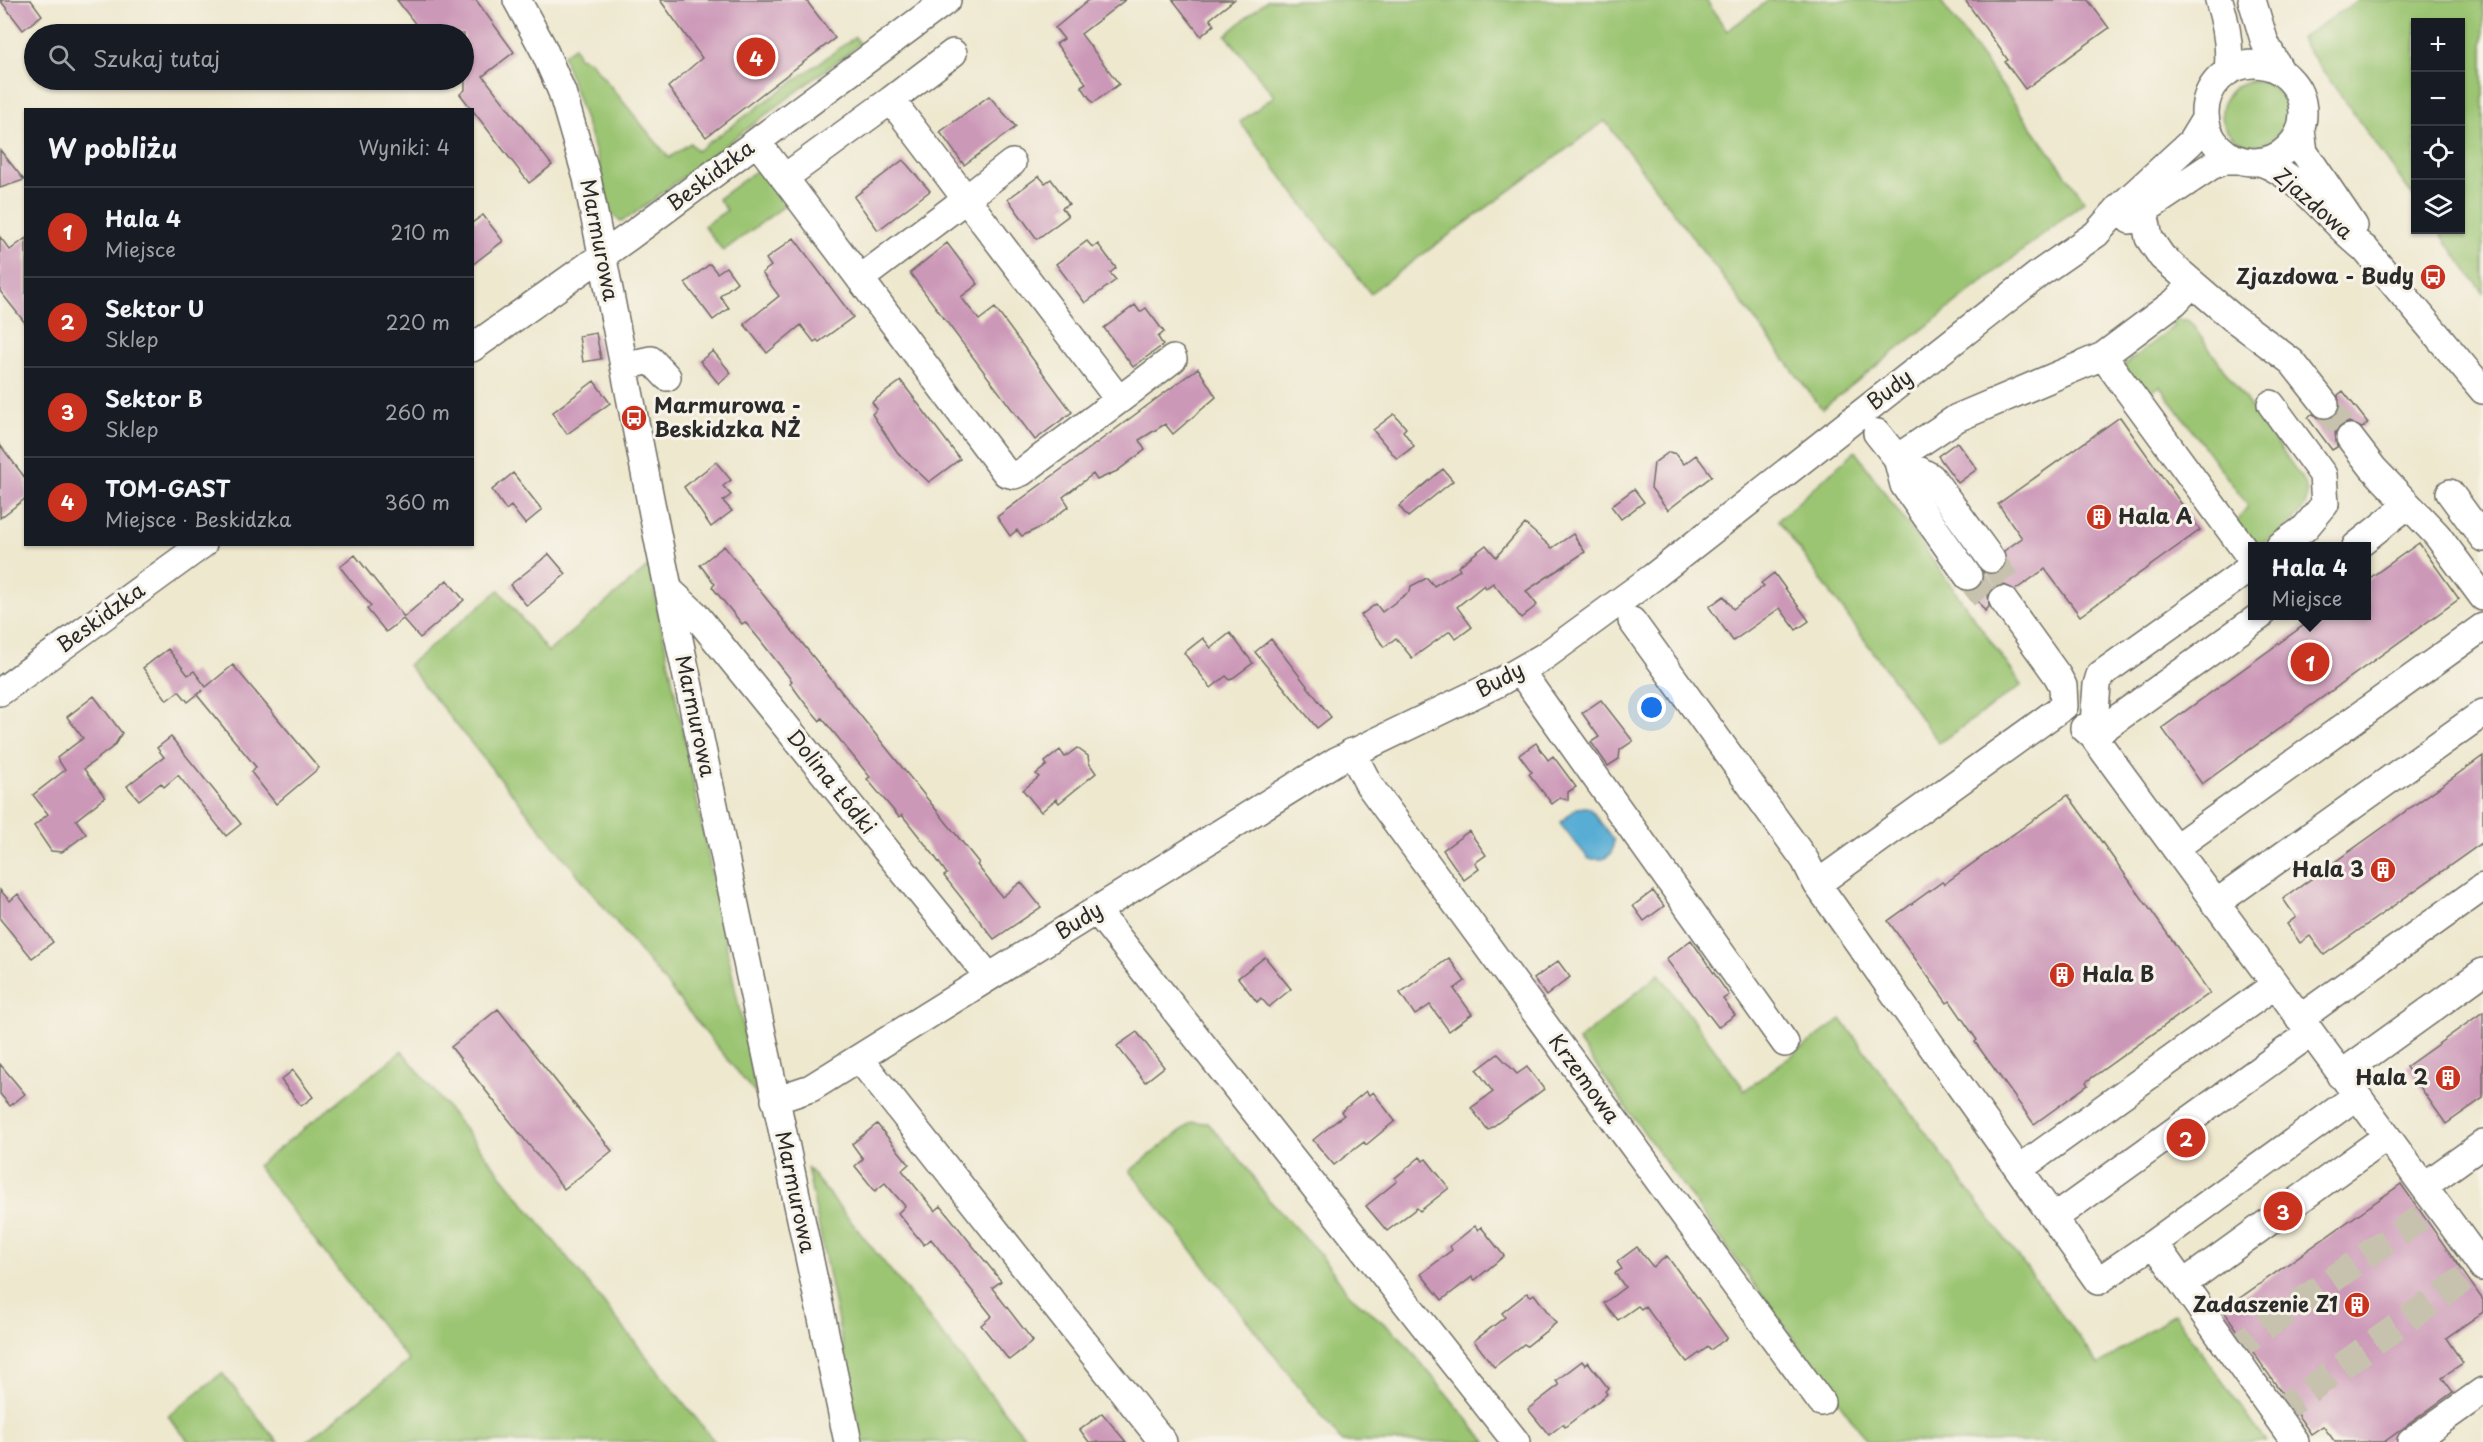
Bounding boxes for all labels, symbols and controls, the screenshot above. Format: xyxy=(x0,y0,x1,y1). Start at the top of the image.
map controls xyxy=(2411,18,2465,234)
button: + xyxy=(2411,18,2465,72)
search box xyxy=(24,24,474,90)
pin: 4 xyxy=(736,34,776,80)
icon: search xyxy=(45,41,78,74)
text: Szukaj tutaj xyxy=(93,41,220,74)
button: − xyxy=(2411,72,2465,126)
button: locate xyxy=(2411,126,2465,180)
text: W pobliżu xyxy=(48,128,177,167)
street label: Beskidzka xyxy=(659,131,760,218)
text: Wyniki: 4 xyxy=(358,132,450,162)
street label: Zjazdowa xyxy=(2268,159,2361,246)
street label: Marmurowa xyxy=(573,176,628,303)
button: layers xyxy=(2411,180,2465,234)
text: Hala 4 xyxy=(105,201,181,234)
text: 1 xyxy=(63,217,72,247)
text: 210 m xyxy=(391,217,450,247)
text: Miejsce xyxy=(105,234,176,264)
place label: Zjazdowa - Budy xyxy=(2236,259,2414,291)
bus stop icon: Zjazdowa - Budy xyxy=(2418,262,2448,292)
text: Sektor U xyxy=(105,291,204,324)
text: 2 xyxy=(60,307,75,337)
text: 220 m xyxy=(386,307,450,337)
text: Sklep xyxy=(105,324,159,354)
street label: Budy xyxy=(1859,360,1919,417)
text: Sektor B xyxy=(105,381,203,414)
place label: Marmurowa - Beskidzka NŻ xyxy=(654,388,801,444)
text: 3 xyxy=(61,397,74,427)
text: 260 m xyxy=(385,397,450,427)
bus stop icon: Marmurowa - Beskidzka NŻ xyxy=(619,403,649,433)
text: Sklep xyxy=(105,414,159,444)
text: TOM-GAST xyxy=(105,471,230,504)
text: 4 xyxy=(61,487,74,517)
text: 360 m xyxy=(384,487,450,517)
place label: Hala A xyxy=(2118,499,2193,531)
building icon: Hala A xyxy=(2084,502,2114,532)
text: Miejsce · Beskidzka xyxy=(105,504,291,534)
popup xyxy=(2248,542,2371,620)
text: Hala 4 xyxy=(2272,550,2347,583)
street label: Beskidzka xyxy=(49,573,151,659)
text: Miejsce xyxy=(2272,583,2342,613)
pin: 1 xyxy=(2290,640,2330,684)
street label: Marmurowa xyxy=(668,652,725,779)
street label: Budy xyxy=(1469,652,1529,704)
your location xyxy=(1637,693,1666,722)
street label: Dolina Łódki xyxy=(780,721,885,840)
place label: Hala 3 xyxy=(2292,852,2364,884)
building icon: Hala 3 xyxy=(2368,855,2398,885)
street label: Budy xyxy=(1048,892,1108,946)
place label: Hala B xyxy=(2082,957,2155,989)
building icon: Hala B xyxy=(2047,960,2077,990)
street label: Krzemowa xyxy=(1542,1026,1629,1129)
place label: Hala 2 xyxy=(2355,1060,2428,1092)
building icon: Hala 2 xyxy=(2433,1063,2463,1093)
pin: 2 xyxy=(2166,1116,2206,1160)
street label: Marmurowa xyxy=(768,1128,825,1255)
pin: 3 xyxy=(2264,1188,2302,1234)
place label: Zadaszenie Z1 xyxy=(2193,1287,2338,1319)
building icon: Zadaszenie Z1 xyxy=(2342,1290,2372,1320)

